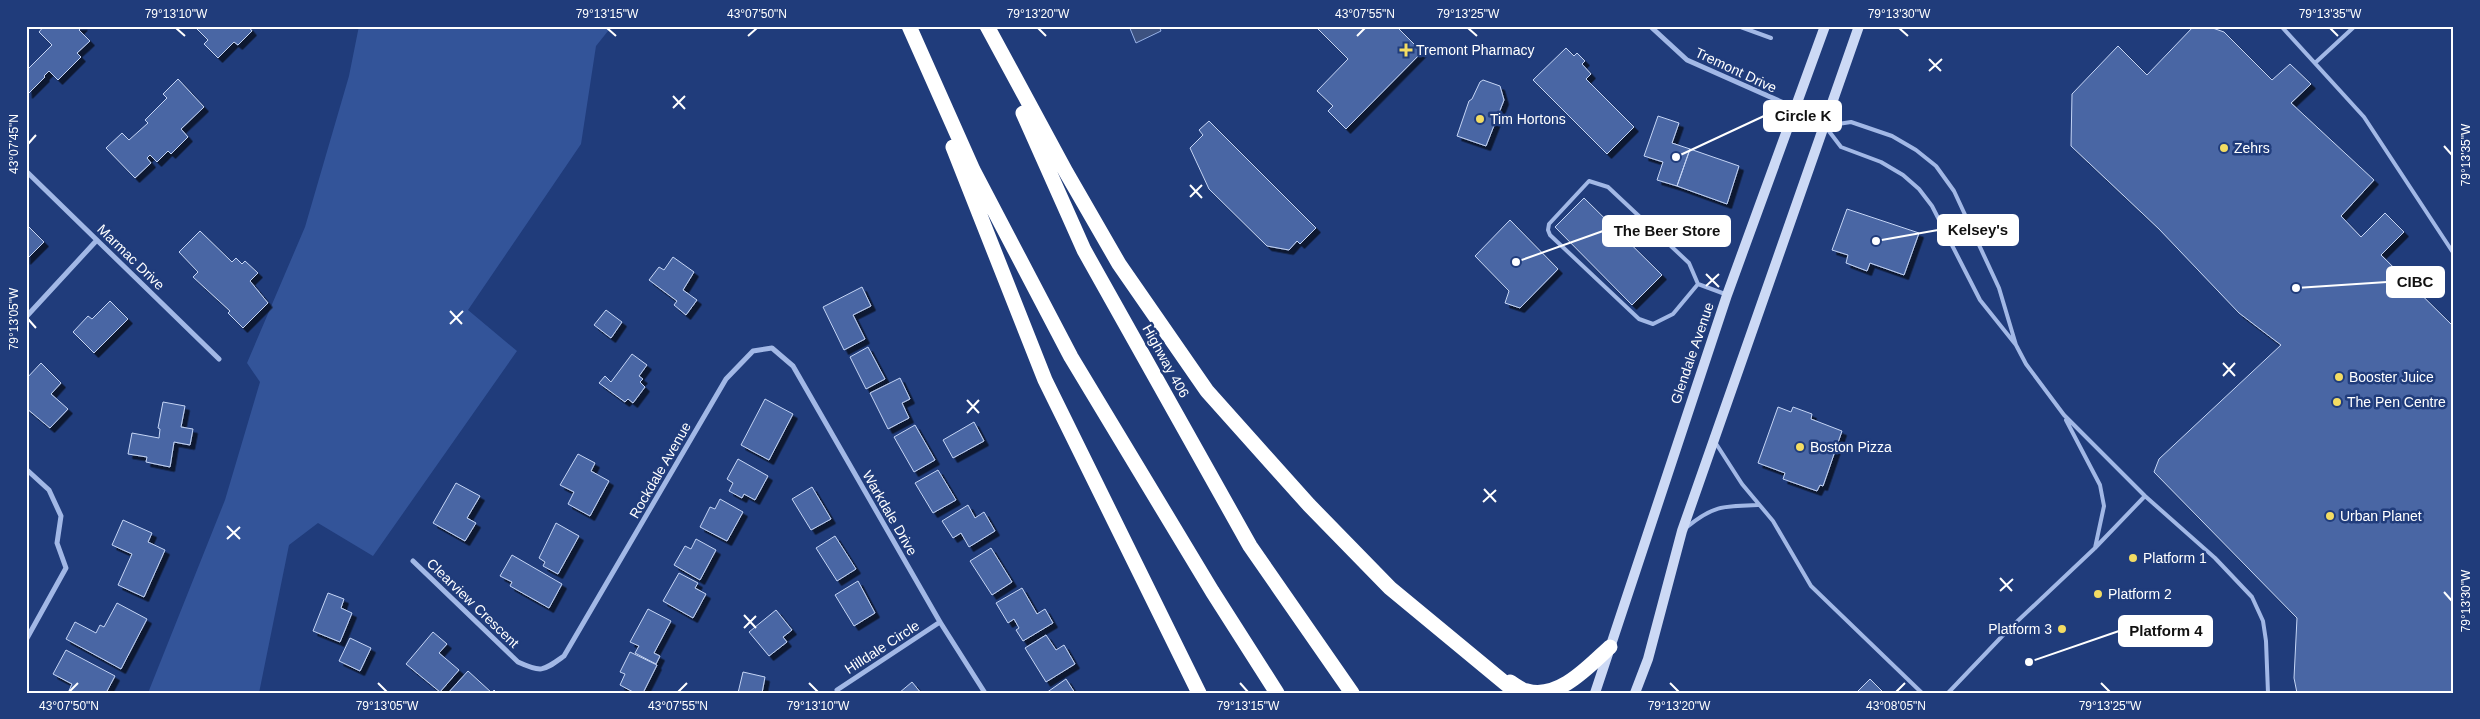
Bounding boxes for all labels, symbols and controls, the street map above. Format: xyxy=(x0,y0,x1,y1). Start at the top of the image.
text: 79°13'10"W xyxy=(145,7,208,21)
text: 79°13'15"W xyxy=(576,7,639,21)
text: 43°07'50"N xyxy=(727,7,787,21)
text: 79°13'20"W xyxy=(1007,7,1070,21)
text: 43°07'55"N xyxy=(1335,7,1395,21)
text: 79°13'25"W xyxy=(1437,7,1500,21)
text: 79°13'30"W xyxy=(1868,7,1931,21)
text: 79°13'35"W xyxy=(2299,7,2362,21)
place label: Tremont Pharmacy xyxy=(1416,42,1535,58)
marker: Tremont Pharmacy xyxy=(1400,44,1412,56)
street label: Tremont Drive xyxy=(1693,44,1780,96)
callout: Circle K xyxy=(1764,101,1841,131)
text: Circle K xyxy=(1775,107,1832,124)
place label: Tim Hortons xyxy=(1490,111,1566,127)
marker: Tim Hortons xyxy=(1474,113,1486,125)
text: 43°07'45"N xyxy=(7,114,21,174)
text: 79°13'35"W xyxy=(2459,123,2473,186)
place label: Zehrs xyxy=(2234,140,2270,156)
marker: Zehrs xyxy=(2218,142,2230,154)
callout: Kelsey's xyxy=(1938,215,2018,245)
callout: The Beer Store xyxy=(1603,216,1730,246)
street label: Marmac Drive xyxy=(94,221,168,293)
text: Kelsey's xyxy=(1948,221,2008,238)
text: The Beer Store xyxy=(1614,222,1720,239)
callout: CIBC xyxy=(2387,267,2444,297)
text: CIBC xyxy=(2397,273,2433,290)
text: 79°13'05"W xyxy=(7,287,21,350)
street label: Glendale Avenue xyxy=(1667,300,1717,406)
street label: Highway 406 xyxy=(1139,322,1193,400)
place label: Booster Juice xyxy=(2349,369,2434,385)
marker: Booster Juice xyxy=(2333,371,2345,383)
place label: The Pen Centre xyxy=(2347,394,2446,410)
marker: The Pen Centre xyxy=(2331,396,2343,408)
street label: Rockdale Avenue xyxy=(626,419,694,521)
place label: Boston Pizza xyxy=(1810,439,1892,455)
marker: Boston Pizza xyxy=(1794,441,1806,453)
street label: Warkdale Drive xyxy=(859,468,921,558)
place label: Urban Planet xyxy=(2340,508,2422,524)
marker: Urban Planet xyxy=(2324,510,2336,522)
place label: Platform 1 xyxy=(2143,550,2207,566)
marker: Platform 1 xyxy=(2127,552,2139,564)
street label: Clearview Crescent xyxy=(424,555,522,651)
text: 79°13'30"W xyxy=(2459,569,2473,632)
place label: Platform 2 xyxy=(2108,586,2172,602)
marker: Platform 2 xyxy=(2092,588,2104,600)
callout: Platform 4 xyxy=(2119,616,2212,646)
street label: Hilldale Circle xyxy=(842,617,922,677)
place label: Platform 3 xyxy=(1988,621,2052,637)
text: Platform 4 xyxy=(2129,622,2203,639)
marker: Platform 3 xyxy=(2056,623,2068,635)
text: 43°07'50"N xyxy=(39,699,99,713)
text: 79°13'05"W xyxy=(356,699,419,713)
text: 43°07'55"N xyxy=(648,699,708,713)
text: 79°13'10"W xyxy=(787,699,850,713)
text: 79°13'15"W xyxy=(1217,699,1280,713)
text: 79°13'20"W xyxy=(1648,699,1711,713)
text: 43°08'05"N xyxy=(1866,699,1926,713)
text: 79°13'25"W xyxy=(2079,699,2142,713)

